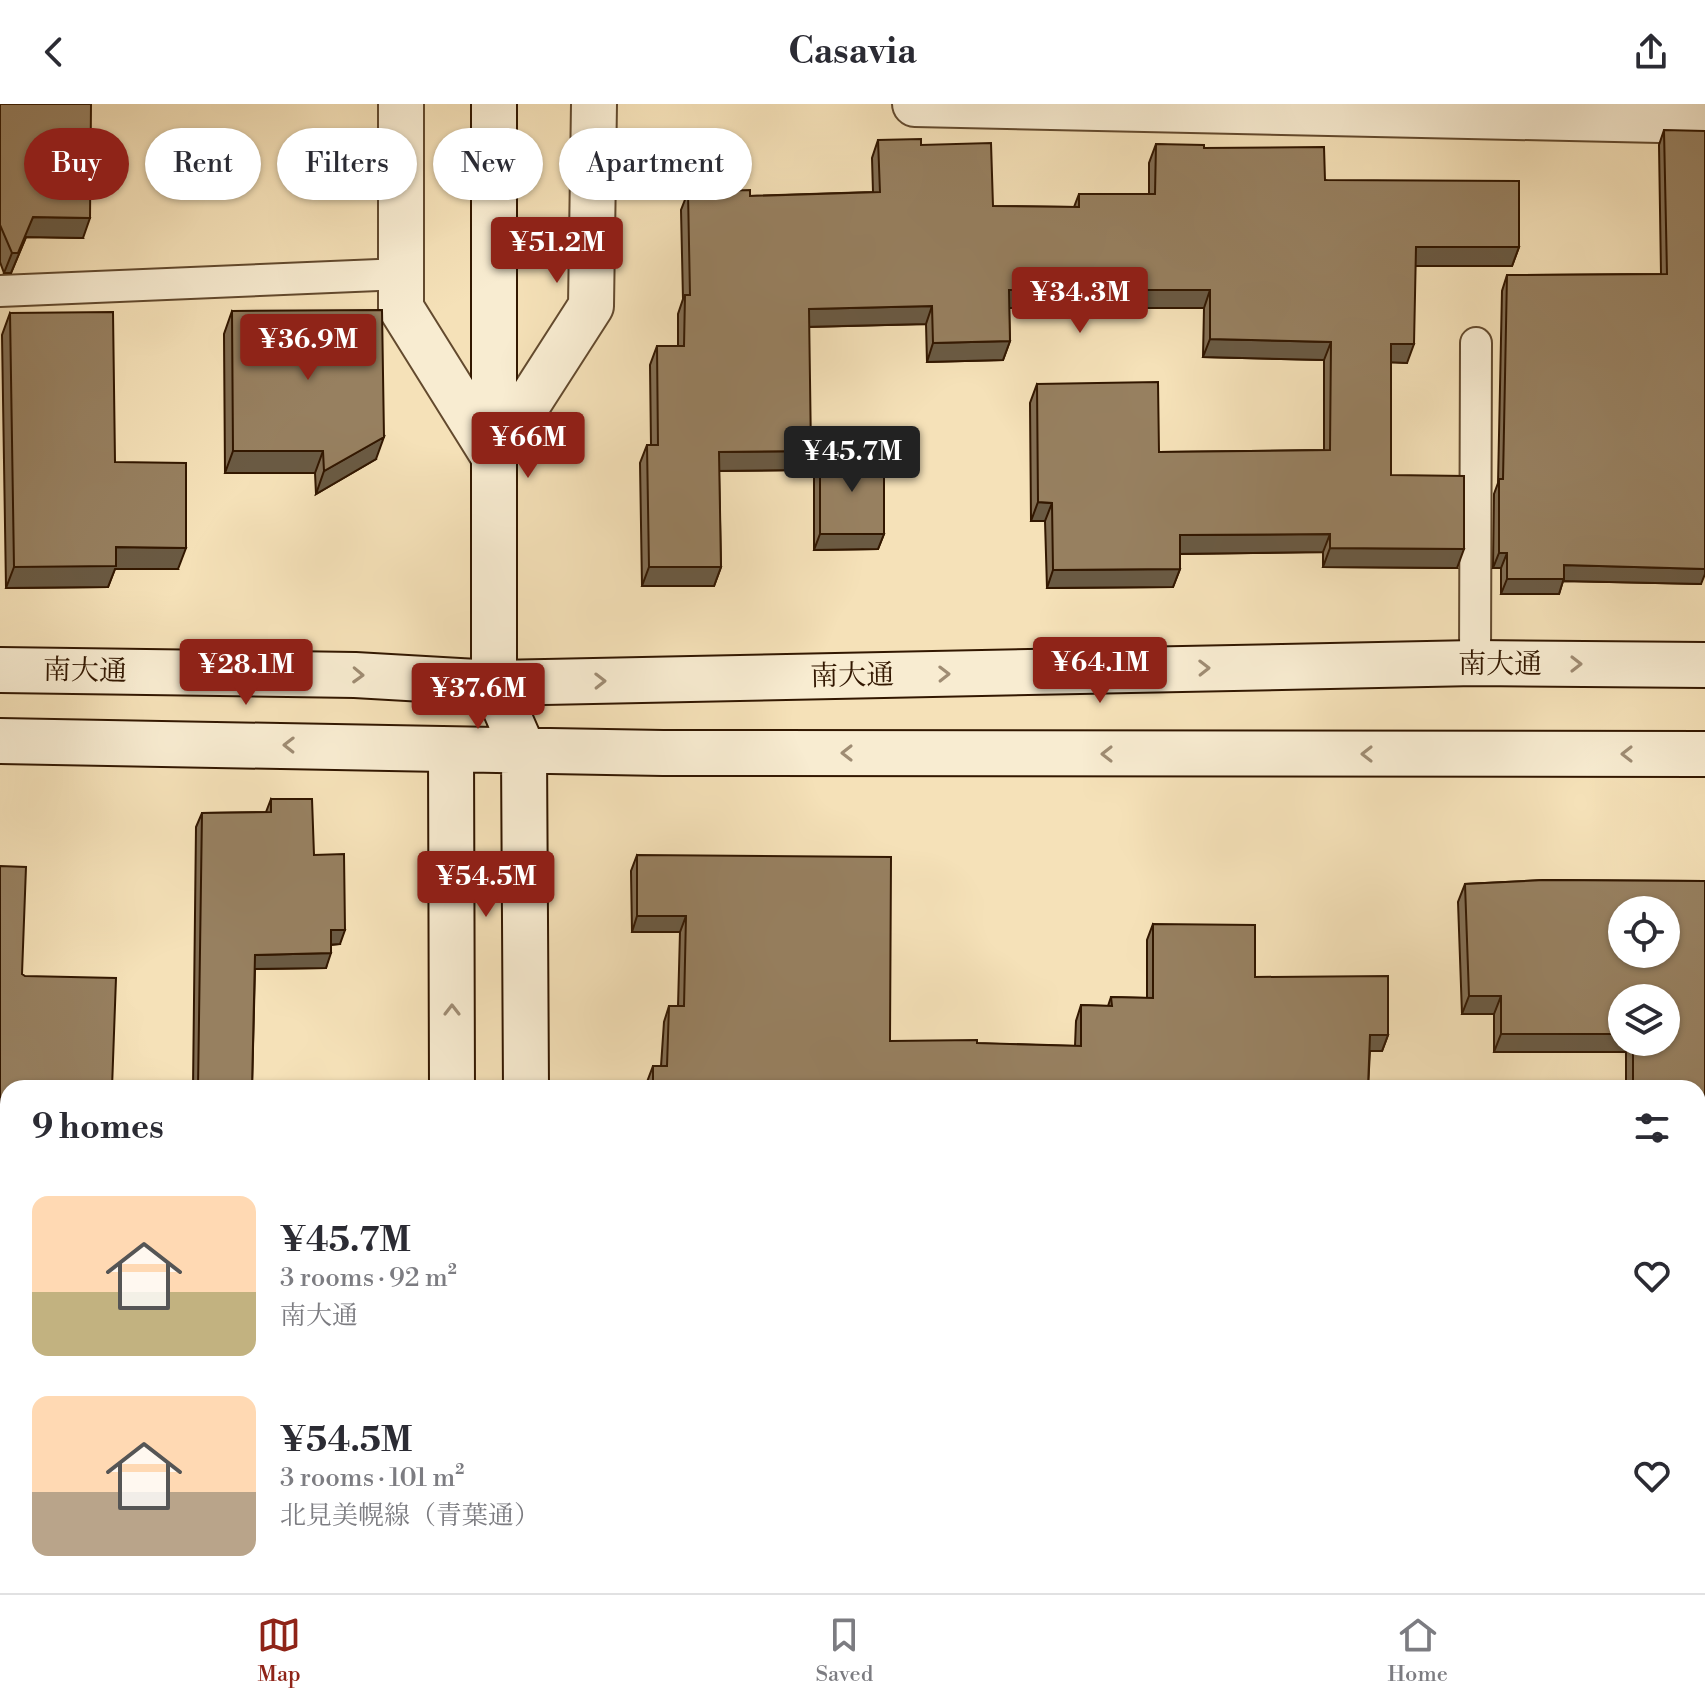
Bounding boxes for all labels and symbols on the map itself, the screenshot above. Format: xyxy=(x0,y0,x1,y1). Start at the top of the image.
pin: ¥51.2M xyxy=(492,217,622,285)
pin: ¥34.3M xyxy=(1015,267,1145,335)
pin: ¥36.9M xyxy=(243,314,373,382)
pin: ¥66M xyxy=(481,412,575,480)
pin: ¥45.7M xyxy=(787,426,917,494)
pin: ¥64.1M xyxy=(1035,637,1165,705)
pin: ¥28.1M xyxy=(181,639,311,707)
street label: 南大通 xyxy=(1458,647,1542,682)
street label: 南大通 xyxy=(43,653,127,689)
one-way arrow xyxy=(1570,655,1583,673)
street label: 南大通 xyxy=(810,658,894,694)
one-way arrow xyxy=(1198,660,1211,677)
pin: ¥37.6M xyxy=(413,663,543,731)
one-way arrow xyxy=(938,665,951,682)
one-way arrow xyxy=(352,667,365,684)
one-way arrow xyxy=(594,672,607,689)
one-way arrow xyxy=(282,736,295,754)
one-way arrow xyxy=(840,744,853,762)
one-way arrow xyxy=(1100,745,1113,763)
one-way arrow xyxy=(1360,745,1373,763)
one-way arrow xyxy=(1620,745,1633,763)
pin: ¥54.5M xyxy=(421,851,551,919)
one-way arrow xyxy=(443,1003,461,1016)

